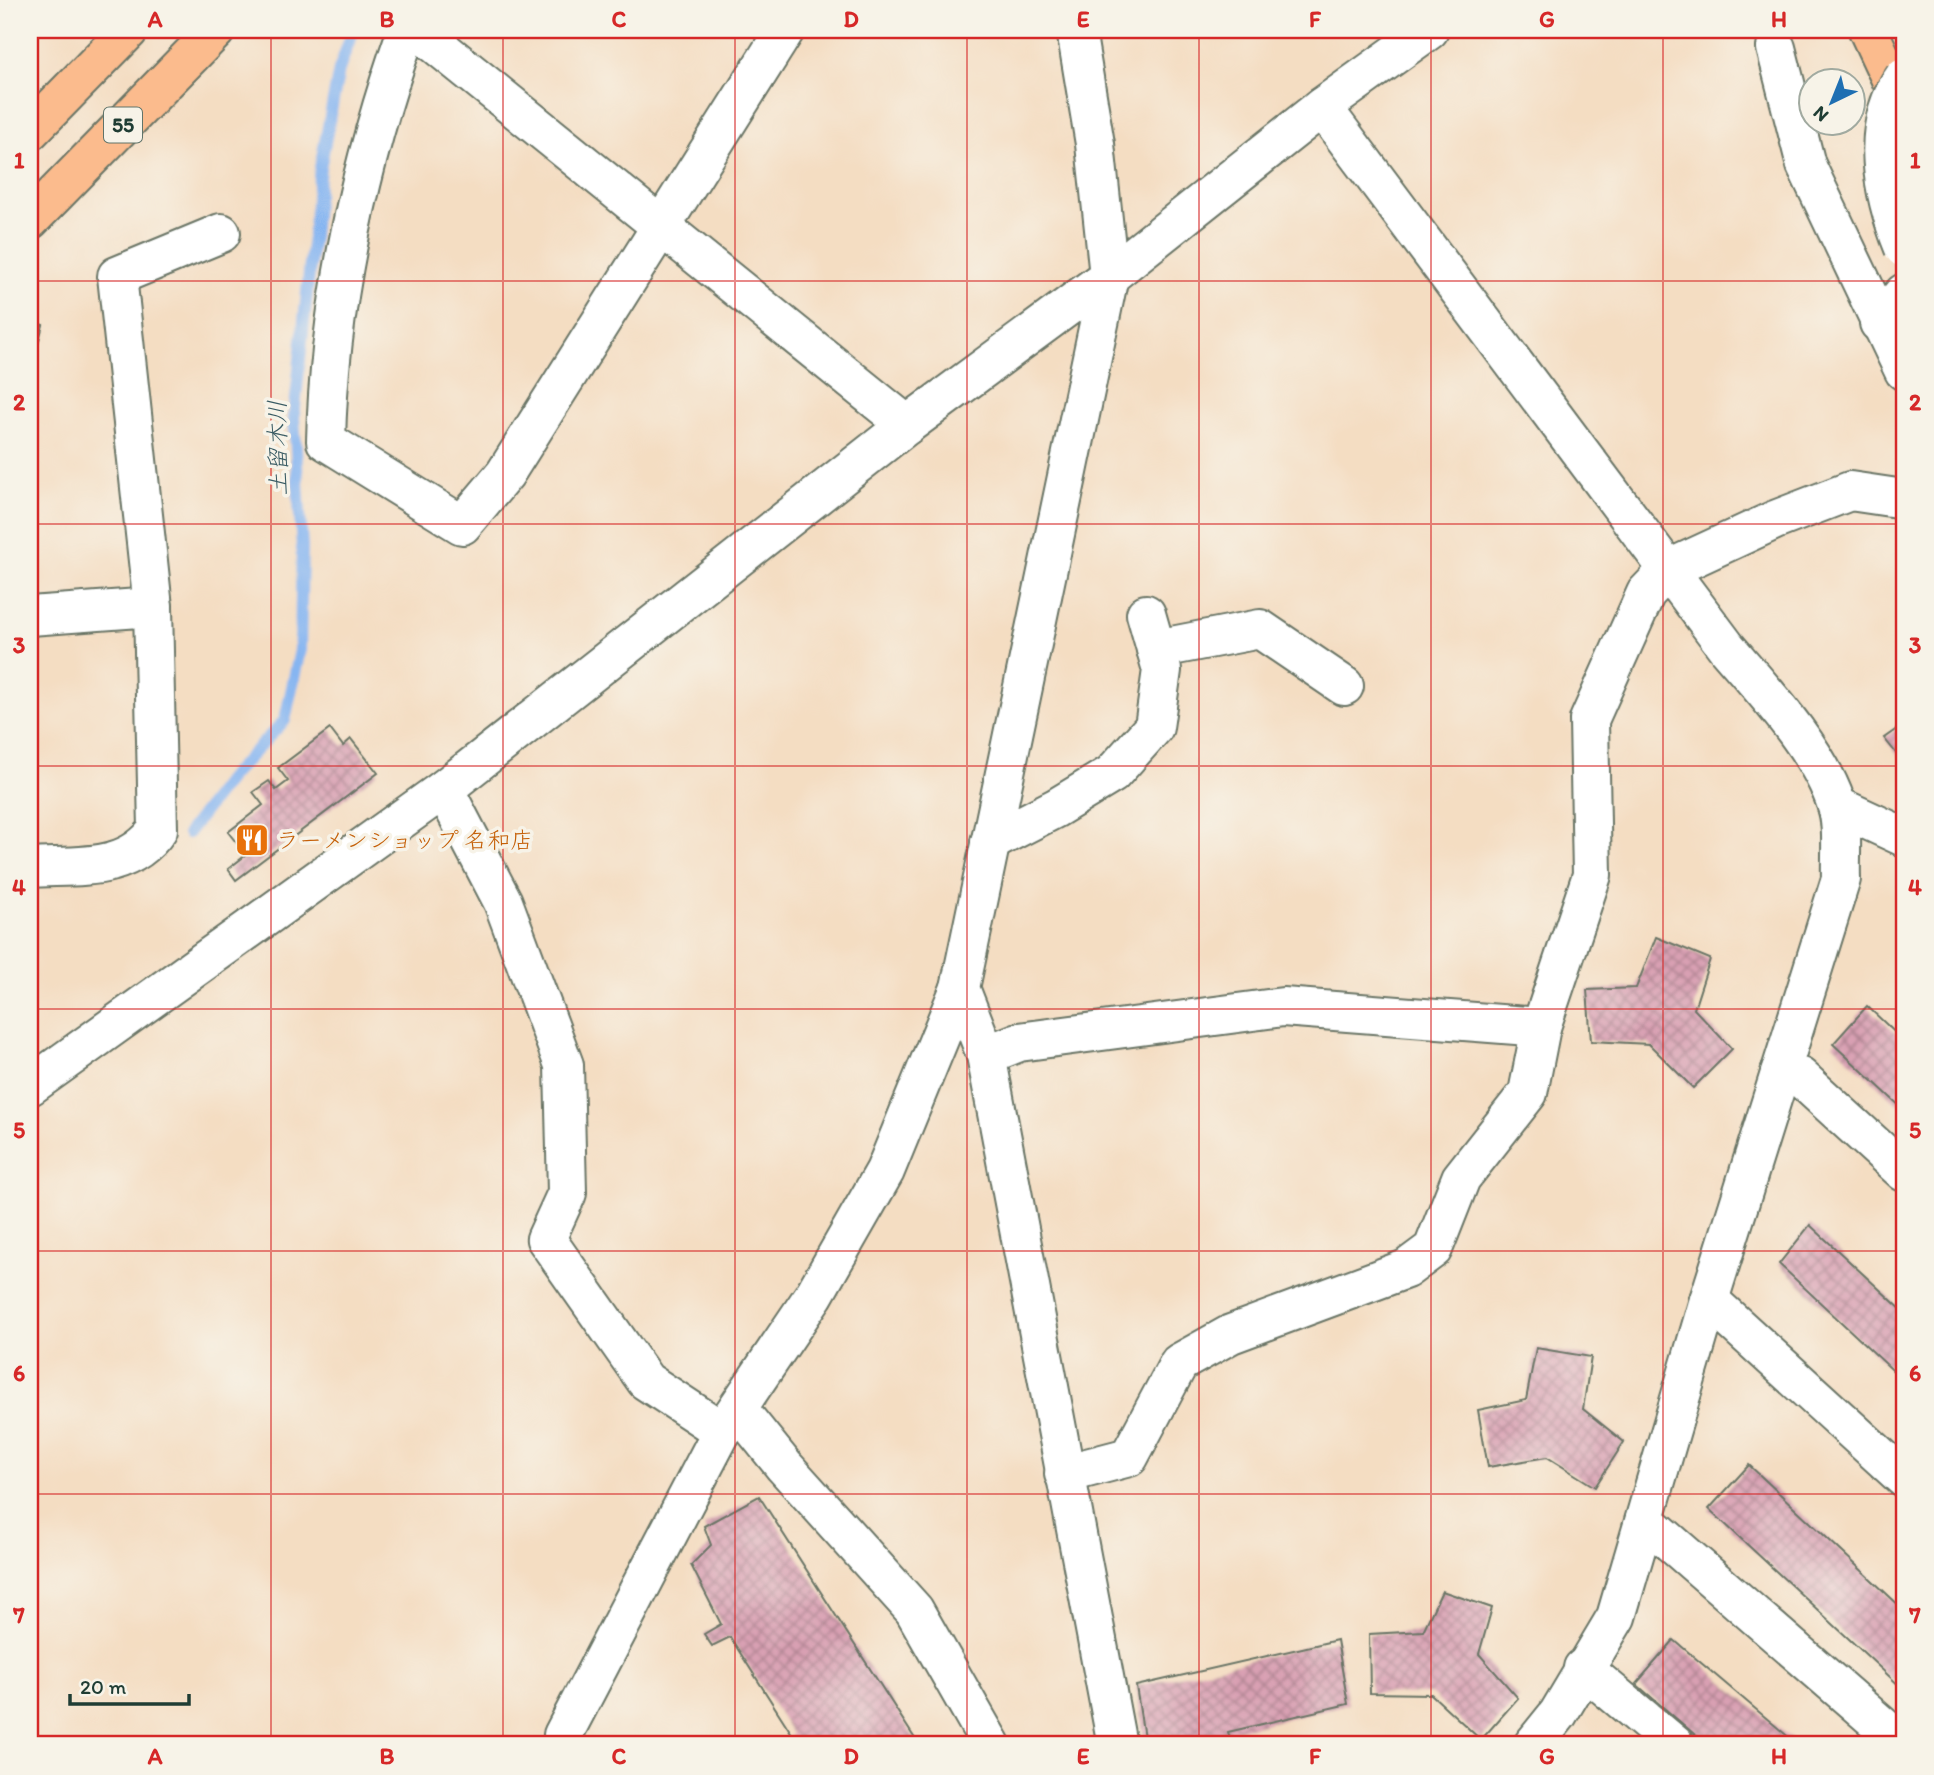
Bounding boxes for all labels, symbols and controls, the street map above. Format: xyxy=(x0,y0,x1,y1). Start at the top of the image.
text: A xyxy=(147,5,163,33)
text: B xyxy=(380,5,395,33)
text: C xyxy=(612,5,627,33)
text: D xyxy=(843,5,859,33)
text: E xyxy=(1077,5,1090,33)
text: F xyxy=(1309,5,1322,33)
text: G xyxy=(1539,5,1555,33)
text: H xyxy=(1771,5,1787,33)
north arrow xyxy=(1798,66,1868,136)
text: N xyxy=(1808,101,1833,127)
road number: 55 xyxy=(104,108,142,142)
text: 1 xyxy=(14,146,25,174)
text: 1 xyxy=(1910,146,1921,174)
text: 2 xyxy=(13,388,26,416)
text: 2 xyxy=(1909,388,1922,416)
water label: 土留木川 xyxy=(262,400,293,496)
text: 3 xyxy=(13,631,26,659)
text: 3 xyxy=(1909,631,1922,659)
restaurant icon: ラーメンショップ 名和店 xyxy=(233,821,271,859)
place label: ラーメンショップ 名和店 xyxy=(276,826,533,854)
text: 4 xyxy=(12,873,26,901)
text: 4 xyxy=(1908,873,1922,901)
text: 5 xyxy=(13,1116,25,1144)
text: 5 xyxy=(1909,1116,1921,1144)
text: 6 xyxy=(13,1359,25,1387)
text: 6 xyxy=(1909,1359,1921,1387)
text: 7 xyxy=(12,1601,25,1629)
text: 7 xyxy=(1908,1601,1921,1629)
scale bar xyxy=(70,1663,189,1707)
text: 20 m xyxy=(80,1674,127,1699)
text: A xyxy=(147,1742,163,1770)
text: B xyxy=(380,1742,395,1770)
text: C xyxy=(612,1742,627,1770)
text: D xyxy=(843,1742,859,1770)
text: E xyxy=(1077,1742,1090,1770)
text: F xyxy=(1309,1742,1322,1770)
text: G xyxy=(1539,1742,1555,1770)
text: H xyxy=(1771,1742,1787,1770)

